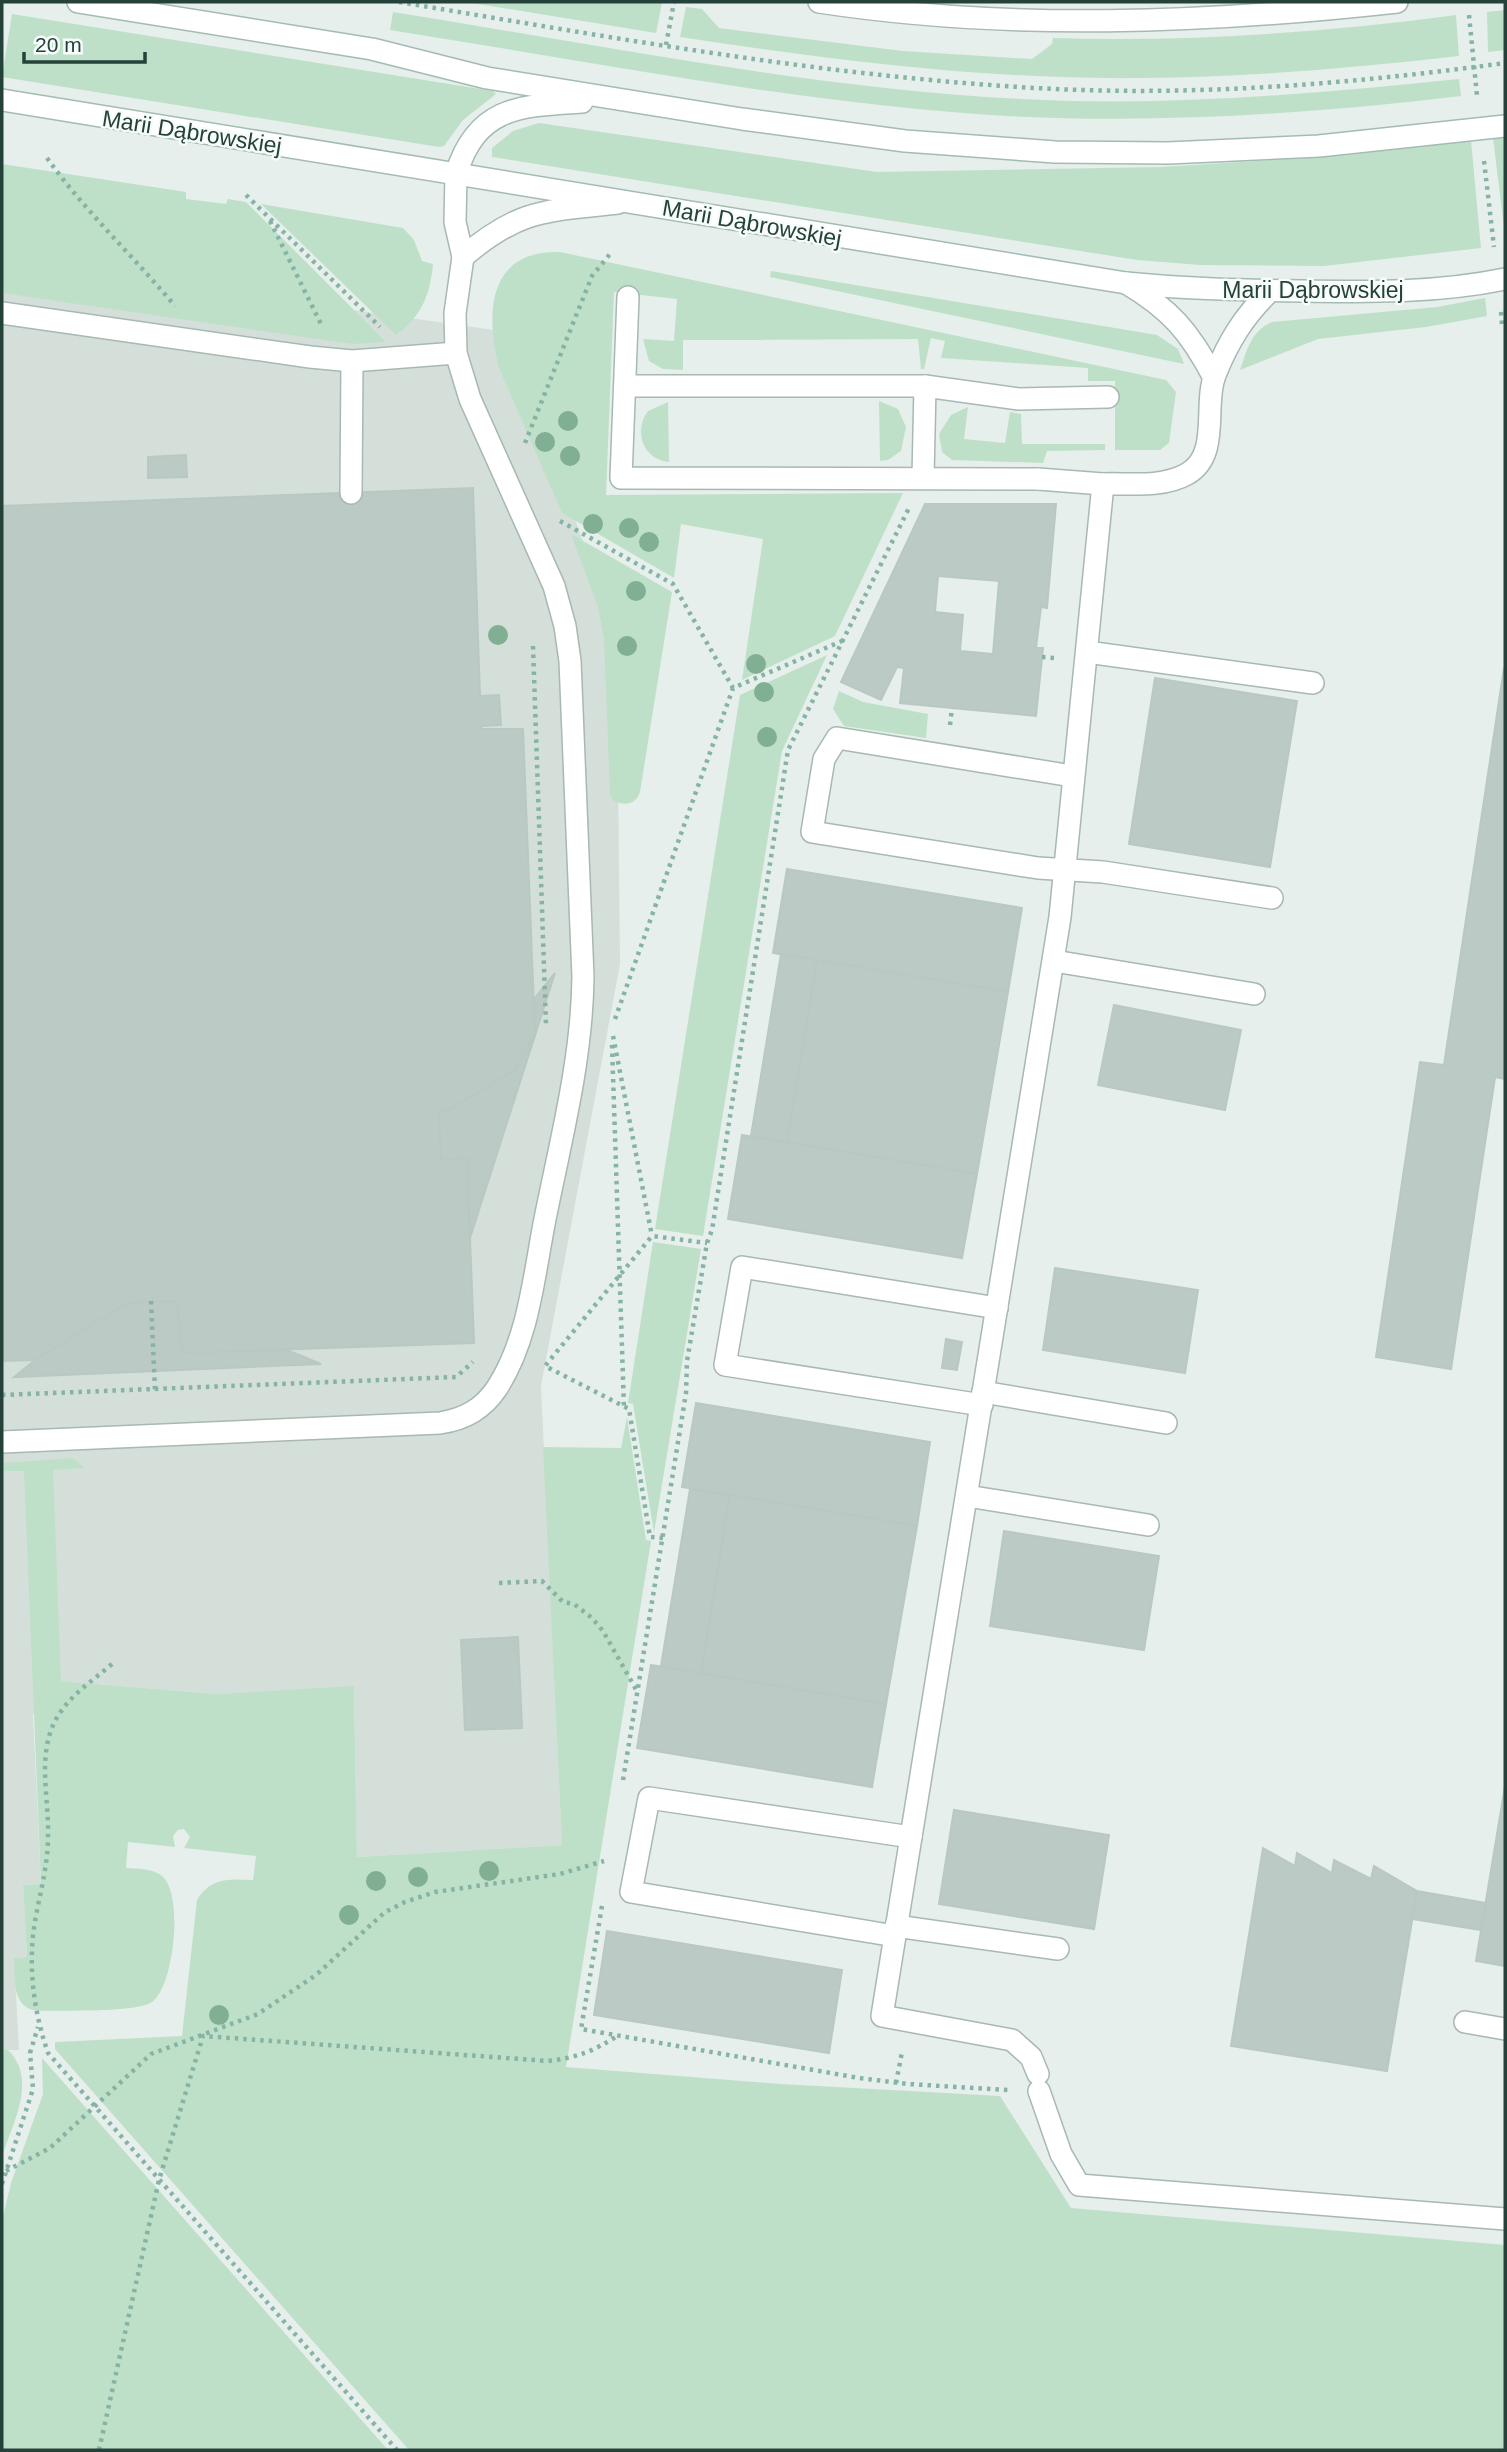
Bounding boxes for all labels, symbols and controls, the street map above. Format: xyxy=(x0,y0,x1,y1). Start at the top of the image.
scale bar xyxy=(24,21,145,65)
text: 20 m xyxy=(35,33,82,56)
street label: Marii Dąbrowskiej xyxy=(100,105,284,159)
street label: Marii Dąbrowskiej xyxy=(660,194,844,252)
street label: Marii Dąbrowskiej xyxy=(1222,277,1404,303)

